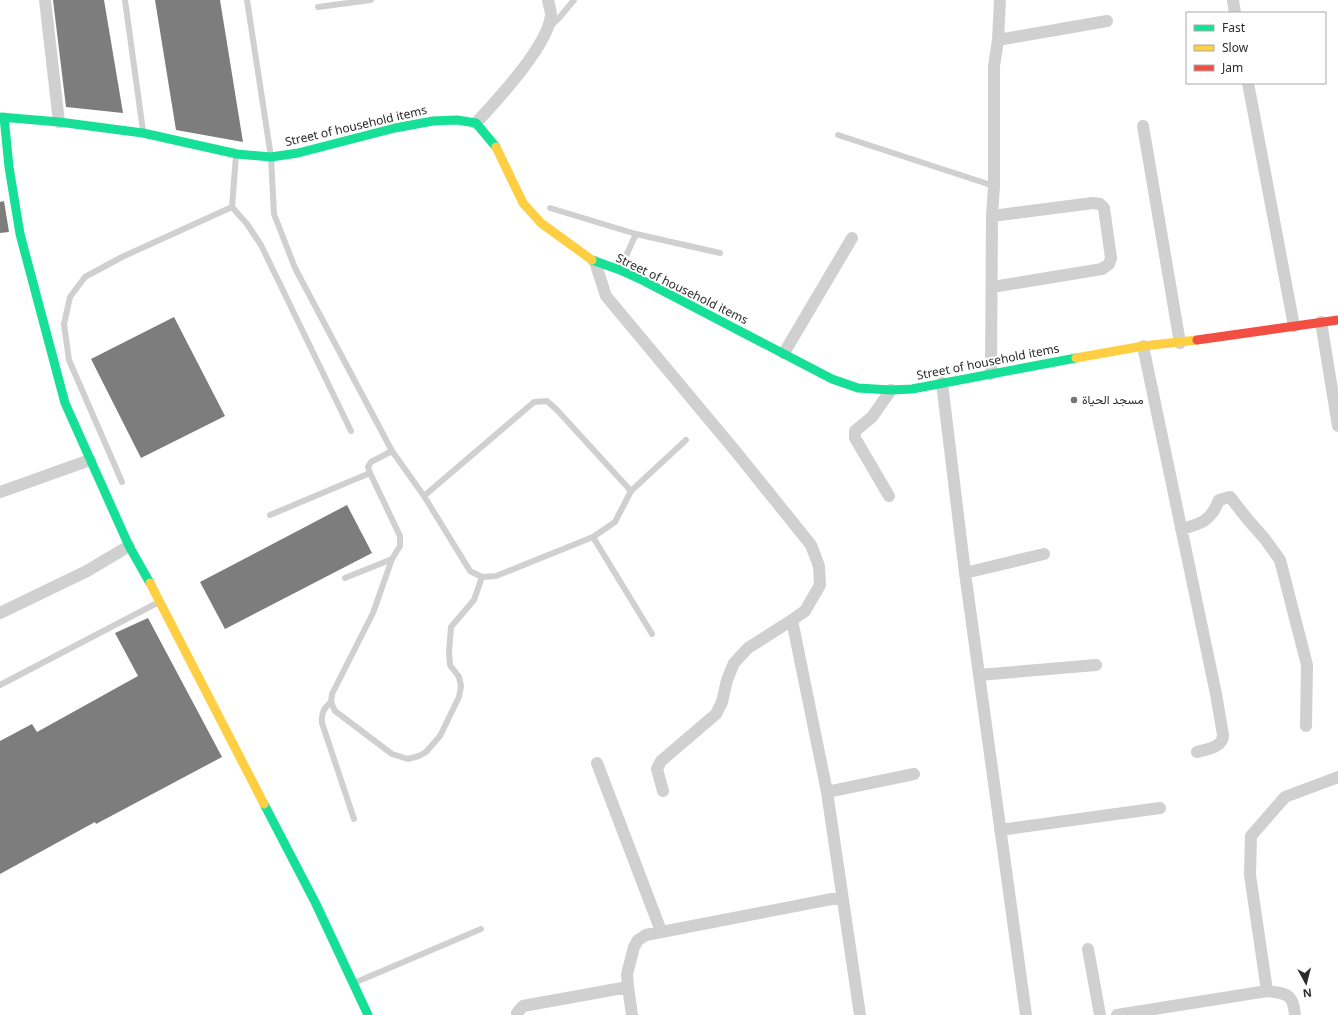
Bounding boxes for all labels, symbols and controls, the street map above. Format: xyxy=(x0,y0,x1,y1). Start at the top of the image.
legend xyxy=(1186,12,1326,84)
text: Fast xyxy=(1222,19,1246,36)
text: Slow xyxy=(1222,39,1249,56)
text: Jam xyxy=(1221,59,1243,76)
street label: Street of household items xyxy=(283,101,429,150)
street label: Street of household items xyxy=(613,249,751,328)
street label: Street of household items xyxy=(915,339,1061,384)
place label: مسجد الحياة xyxy=(1082,391,1144,408)
marker: مسجد الحياة xyxy=(1069,395,1079,405)
north arrow xyxy=(1286,963,1326,1003)
text: N xyxy=(1302,985,1313,1001)

